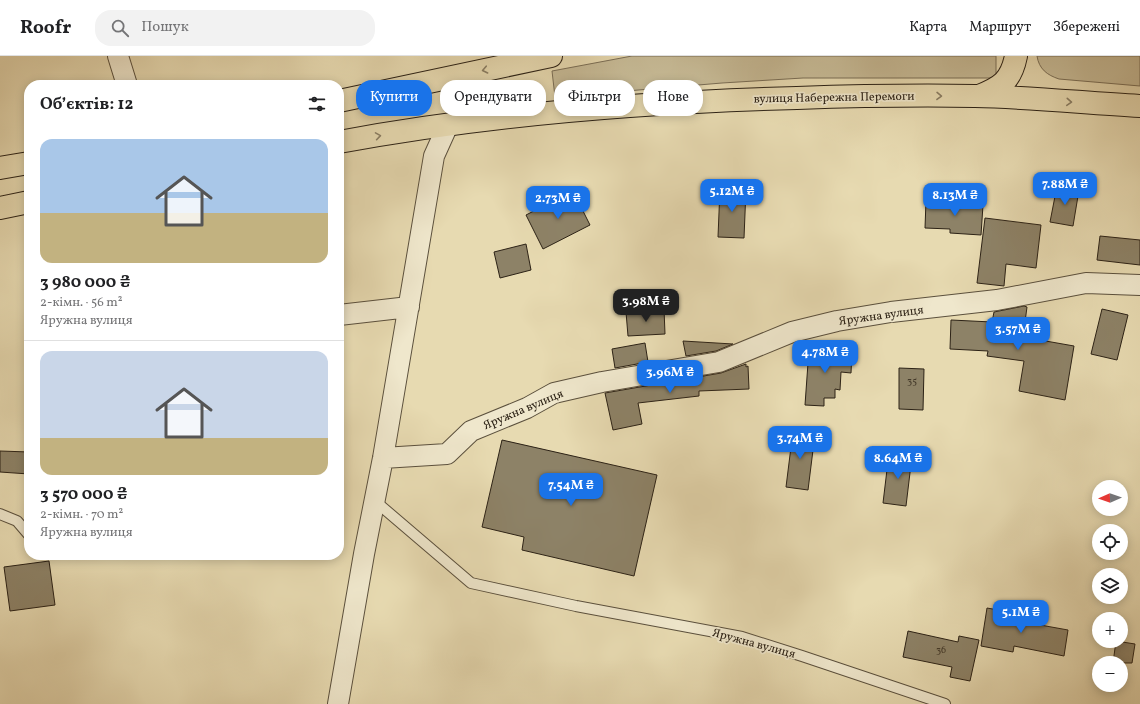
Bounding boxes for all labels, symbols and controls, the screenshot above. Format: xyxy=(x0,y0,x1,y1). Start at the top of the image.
search box xyxy=(95,10,375,46)
text: Roofr xyxy=(20,15,71,41)
icon: search xyxy=(109,17,131,39)
text: Пошук xyxy=(141,17,189,38)
text: Карта xyxy=(909,18,947,37)
text: Маршрут xyxy=(969,18,1031,37)
text: Збережені xyxy=(1053,18,1120,37)
one-way arrow xyxy=(482,65,488,73)
chip: Купити xyxy=(356,80,432,116)
chip: Орендувати xyxy=(440,80,546,116)
chip: Фільтри xyxy=(554,80,635,116)
chip: Нове xyxy=(643,80,703,116)
street label: вулиця Набережна Перемоги xyxy=(753,89,915,107)
one-way arrow xyxy=(936,92,942,100)
text: Об’єктів: 12 xyxy=(40,93,133,116)
icon: filters xyxy=(306,93,328,115)
one-way arrow xyxy=(1066,97,1072,106)
one-way arrow xyxy=(374,132,381,141)
icon: home xyxy=(148,165,220,237)
pin: 7.88M ₴ xyxy=(1028,172,1102,206)
text: 7.88M ₴ xyxy=(1042,176,1088,194)
pin: 5.12M ₴ xyxy=(695,179,769,213)
text: 5.12M ₴ xyxy=(709,183,755,201)
pin: 8.13M ₴ xyxy=(918,183,992,217)
pin: 2.73M ₴ xyxy=(521,186,595,220)
text: 8.13M ₴ xyxy=(932,187,978,205)
text: 2.73M ₴ xyxy=(535,190,581,208)
text: 3 980 000 ₴ xyxy=(40,271,130,294)
pin: 3.98M ₴ xyxy=(609,289,683,323)
text: 3.98M ₴ xyxy=(622,293,670,311)
text: 2-кімн. · 56 m² xyxy=(40,294,123,312)
street label: Яружна вулиця xyxy=(838,302,925,330)
text: Яружна вулиця xyxy=(40,312,133,330)
pin: 3.57M ₴ xyxy=(981,317,1055,351)
text: 3.57M ₴ xyxy=(995,321,1041,339)
pin: 4.78M ₴ xyxy=(788,340,862,374)
text: 4.78M ₴ xyxy=(801,344,849,362)
pin: 3.96M ₴ xyxy=(633,360,707,394)
text: 3.96M ₴ xyxy=(646,364,694,382)
house number: 35 xyxy=(907,374,917,388)
icon: home xyxy=(148,377,220,449)
street label: Яружна вулиця xyxy=(481,386,566,434)
pin: 3.74M ₴ xyxy=(763,426,837,460)
text: 3.74M ₴ xyxy=(777,430,823,448)
pin: 8.64M ₴ xyxy=(861,446,935,480)
text: 8.64M ₴ xyxy=(874,450,922,468)
pin: 7.54M ₴ xyxy=(534,473,608,507)
text: 7.54M ₴ xyxy=(548,477,594,495)
north arrow xyxy=(1092,480,1128,516)
map controls xyxy=(1092,480,1128,692)
text: 3 570 000 ₴ xyxy=(40,483,127,506)
text: 2-кімн. · 70 m² xyxy=(40,506,123,524)
text: Яружна вулиця xyxy=(40,524,133,542)
button: locate xyxy=(1092,524,1128,560)
button: layers xyxy=(1092,568,1128,604)
pin: 5.1M ₴ xyxy=(988,600,1054,634)
text: 5.1M ₴ xyxy=(1002,604,1040,622)
button: + xyxy=(1092,612,1128,648)
street label: Яружна вулиця xyxy=(710,625,797,663)
house number: 36 xyxy=(936,643,946,657)
button: − xyxy=(1092,656,1128,692)

